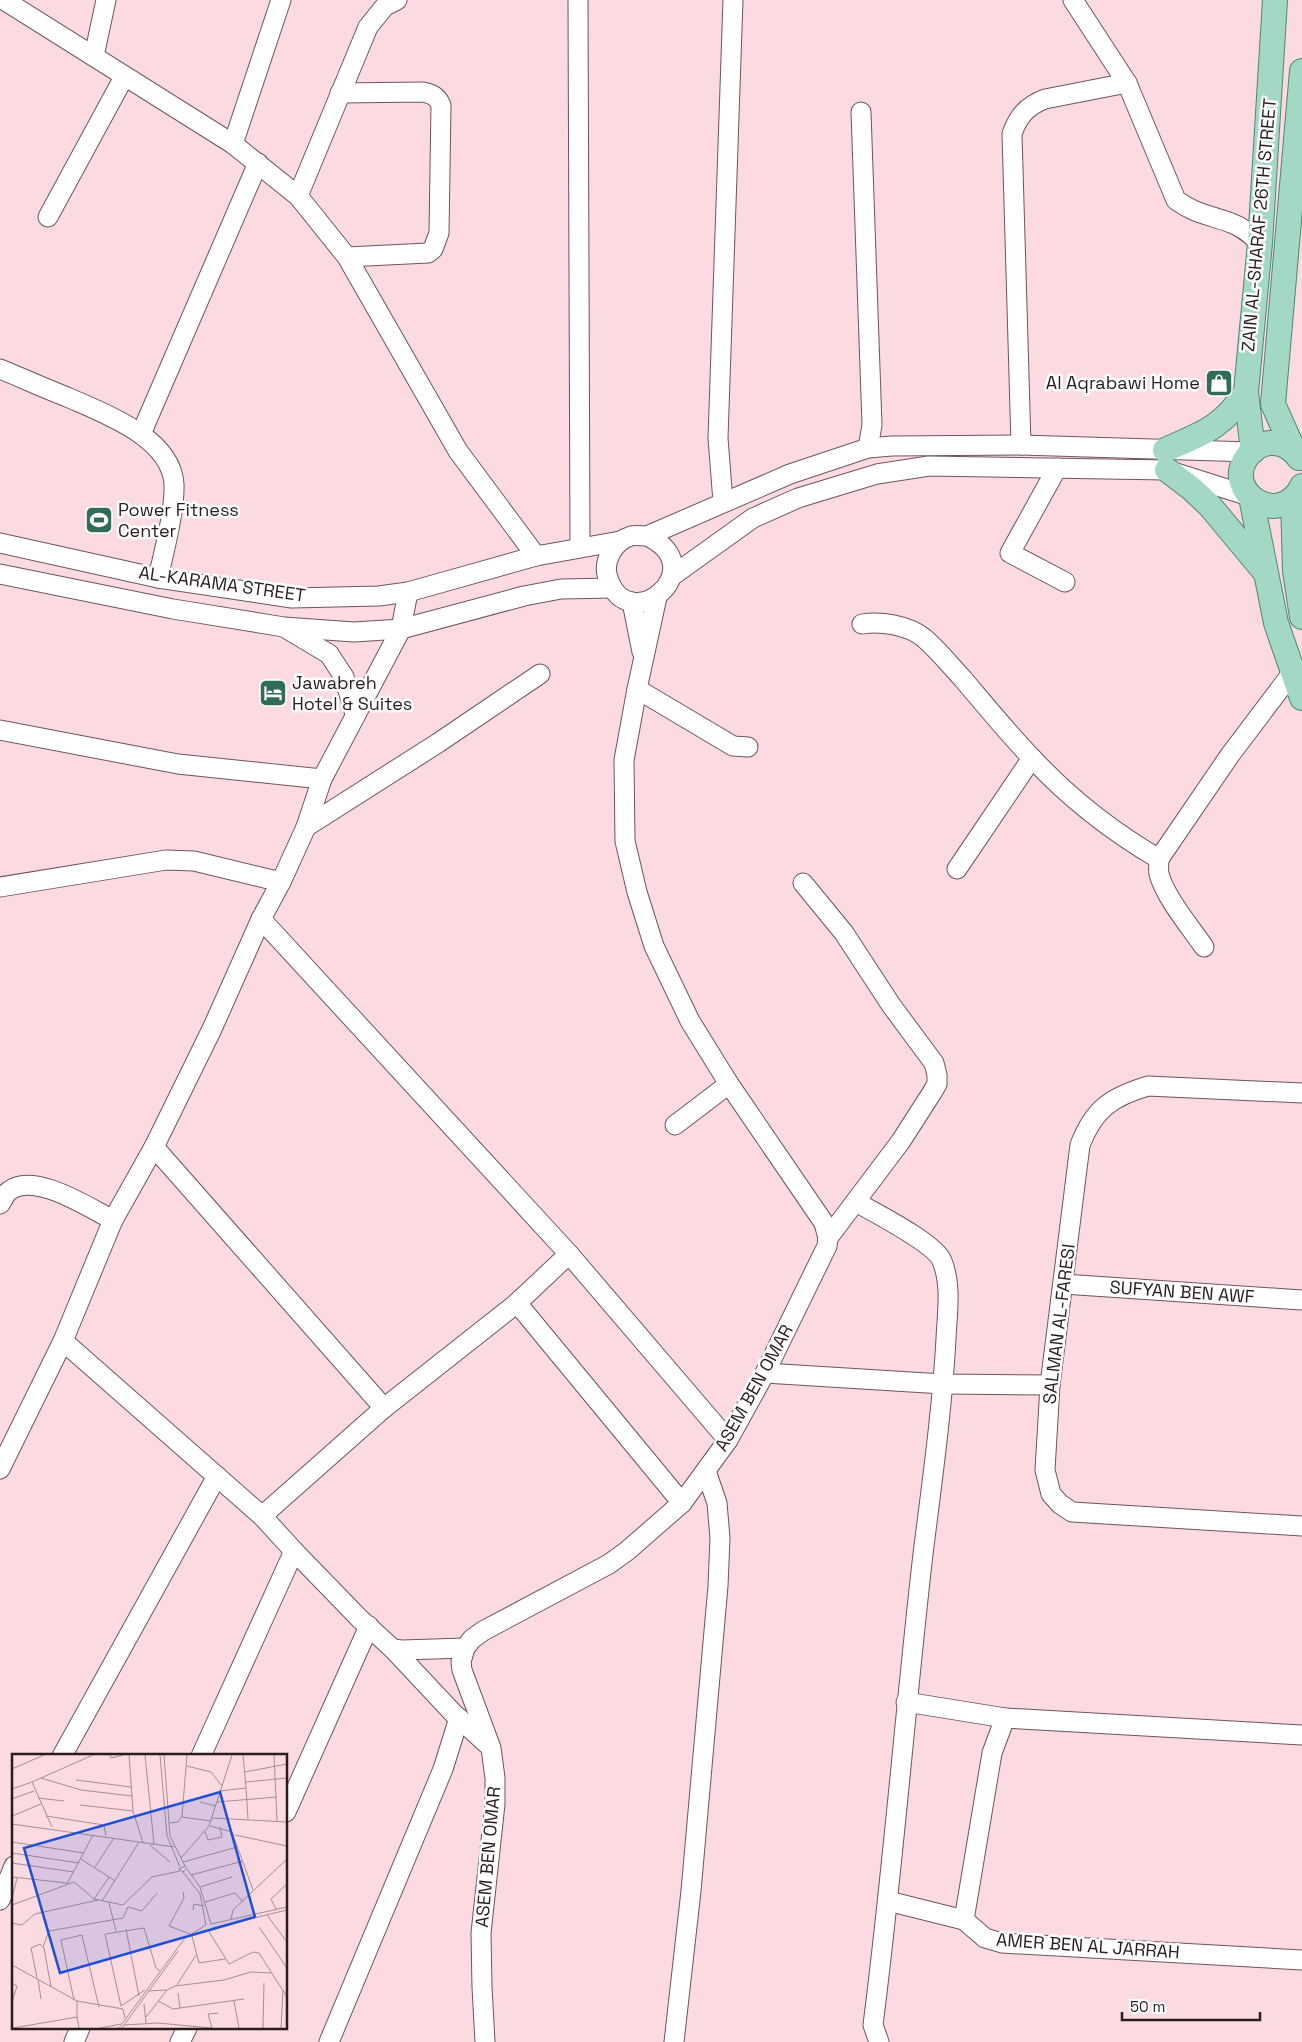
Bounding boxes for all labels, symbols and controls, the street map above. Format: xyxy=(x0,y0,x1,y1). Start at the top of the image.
street label: ZAIN AL-SHARAF 26TH STREET xyxy=(1236,97,1281,353)
shop icon: Al Aqrabawi Home xyxy=(1204,368,1234,398)
place label: Al Aqrabawi Home xyxy=(1046,371,1200,394)
place label: Power Fitness Center xyxy=(118,498,239,542)
sports icon: Power Fitness Center xyxy=(84,505,114,535)
street label: AL-KARAMA STREET xyxy=(137,560,307,607)
place label: Jawabreh Hotel & Suites xyxy=(292,671,412,715)
hotel icon: Jawabreh Hotel & Suites xyxy=(258,678,288,708)
street label: SALMAN AL-FARESI xyxy=(1037,1243,1080,1405)
street label: SUFYAN BEN AWF xyxy=(1109,1275,1255,1308)
street label: ASEM BEN OMAR xyxy=(709,1320,798,1455)
inset map xyxy=(12,1754,288,2030)
street label: ASEM BEN OMAR xyxy=(470,1785,505,1928)
street label: AMER BEN AL JARRAH xyxy=(995,1928,1181,1963)
scale bar xyxy=(1122,1990,1260,2022)
text: 50 m xyxy=(1130,1997,1165,2016)

